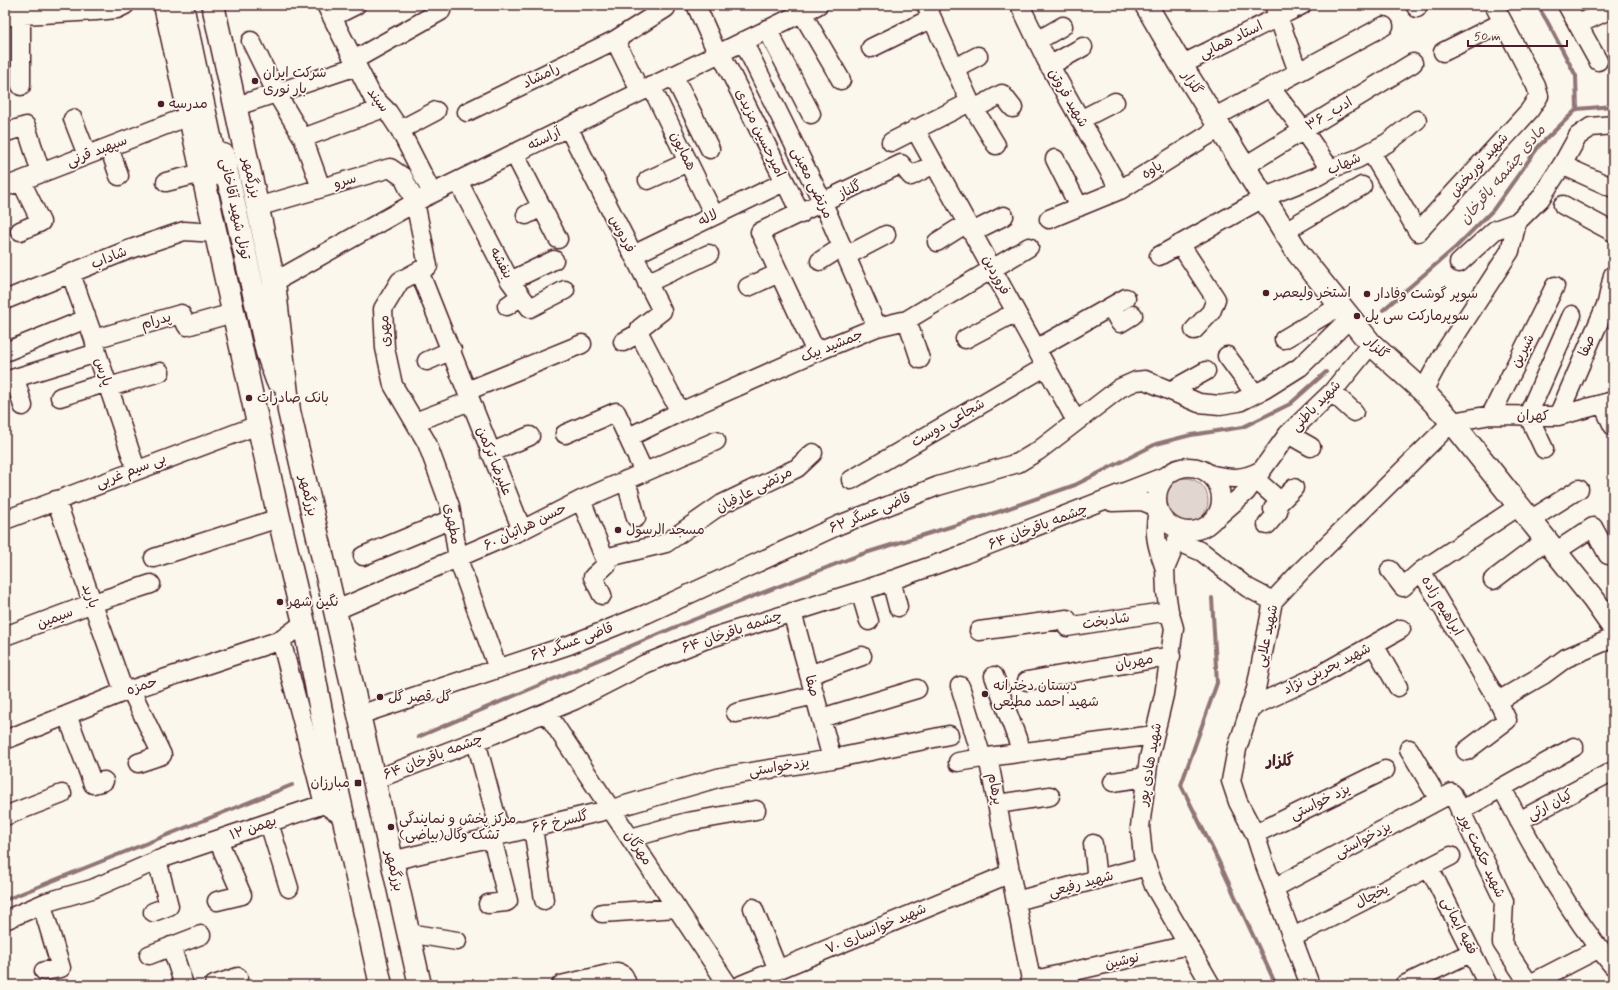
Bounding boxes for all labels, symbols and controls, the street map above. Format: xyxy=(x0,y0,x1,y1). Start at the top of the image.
street label: استاد همایی xyxy=(1196,17,1266,63)
scale bar xyxy=(1468,22,1567,48)
text: 50 m xyxy=(1474,29,1501,45)
street label: رامشاد xyxy=(519,59,563,93)
place label: شرکت ایران بار نوری xyxy=(263,64,327,98)
street label: شهید فروتن xyxy=(1044,65,1092,131)
street label: گلزار xyxy=(1177,67,1206,98)
marker: شرکت ایران بار نوری xyxy=(250,76,260,86)
street label: سپند xyxy=(363,84,393,116)
street label: امیرحسین مزیدی xyxy=(731,86,789,180)
street label: ۳۶_ادب xyxy=(1302,93,1356,135)
place label: مدرسه xyxy=(169,95,208,113)
marker: مدرسه xyxy=(156,99,166,109)
water label: مادی چشمه باقرخان xyxy=(1456,121,1551,229)
street label: آراسته xyxy=(524,123,564,155)
street label: همایون xyxy=(666,128,700,174)
street label: شهید نوربخش xyxy=(1446,129,1512,201)
street label: سپهبد قرنی xyxy=(64,131,130,171)
street label: مرتضی معینی xyxy=(787,144,837,222)
street label: شهاب xyxy=(1324,149,1364,179)
street label: بزرگمهر xyxy=(237,155,264,200)
street label: تونل شهید آقاخانی xyxy=(216,157,255,262)
street label: پاوه xyxy=(1138,157,1166,183)
street label: سرو xyxy=(330,169,359,193)
street label: گلناز xyxy=(834,177,865,204)
street label: لاله xyxy=(695,206,721,230)
street label: فردوس xyxy=(605,212,639,256)
street label: شاداب xyxy=(88,243,130,273)
street label: بنفشه xyxy=(485,244,517,282)
street label: فروردین xyxy=(978,252,1014,298)
place label: استخر ولیعصر xyxy=(1273,284,1351,302)
place label: سوپر گوشت وفادار xyxy=(1374,285,1478,303)
marker: استخر ولیعصر xyxy=(1261,288,1271,298)
marker: سوپر گوشت وفادار xyxy=(1362,289,1372,299)
place label: سوپرمارکت سی پل xyxy=(1365,307,1469,325)
street label: پدرام xyxy=(139,308,173,335)
marker: سوپرمارکت سی پل xyxy=(1352,311,1362,321)
street label: مهری xyxy=(375,314,395,348)
street label: جمشید بیک xyxy=(798,325,866,367)
street label: شیرین xyxy=(1507,331,1539,371)
street label: گلزار xyxy=(1361,332,1392,363)
street label: صفا xyxy=(1574,332,1600,360)
street label: پارس xyxy=(90,355,116,389)
street label: شهید باطنی xyxy=(1287,376,1345,436)
place label: بانک صادرات xyxy=(257,389,329,407)
marker: بانک صادرات xyxy=(244,393,254,403)
street label: شجاعی دوست xyxy=(908,395,988,451)
street label: کهران xyxy=(1517,407,1549,425)
street label: علیرضا ترکمن xyxy=(472,424,516,498)
street label: بی سیم غربی xyxy=(93,449,169,494)
street label: مرتضی عارفیان xyxy=(713,463,795,517)
street label: بزرگمهر xyxy=(294,473,321,518)
street label: قاضی عسگر ۶۲ xyxy=(826,488,914,538)
street label: حسن هراتیان ۶۰ xyxy=(480,499,570,555)
street label: چشمه باقرخان ۶۴ xyxy=(986,500,1090,554)
street label: مطهری xyxy=(439,502,465,546)
place label: مسجد الرسول xyxy=(626,521,705,539)
marker: مسجد الرسول xyxy=(613,525,623,535)
street label: ابراهیم زاده xyxy=(1416,573,1467,640)
street label: باربد xyxy=(77,581,103,611)
place label: نگین شهر xyxy=(287,593,338,611)
marker: نگین شهر xyxy=(275,597,285,607)
street label: سیمین xyxy=(34,603,76,633)
street label: شهید علایی xyxy=(1252,603,1282,669)
street label: چشمه باقرخان ۶۴ xyxy=(679,606,785,658)
street label: شادبخت xyxy=(1081,608,1131,634)
street label: قاضی عسگر ۶۲ xyxy=(528,619,616,665)
street label: شهید بحرینی نژاد xyxy=(1280,639,1374,699)
street label: مهربان xyxy=(1113,650,1155,674)
street label: حمزه xyxy=(124,673,160,699)
street label: صفا xyxy=(800,673,824,699)
place label: دبستان دخترانه شهید احمد مطیعی xyxy=(993,677,1099,711)
place label: گل قصر گل xyxy=(388,688,452,706)
marker: دبستان دخترانه شهید احمد مطیعی xyxy=(980,689,990,699)
marker: گل قصر گل xyxy=(375,692,385,702)
street label: شهید هادی پور xyxy=(1134,721,1166,808)
street label: چشمه باقرخان ۶۴ xyxy=(381,730,485,784)
district label: گلزار xyxy=(1264,751,1294,772)
street label: یزدخواستی xyxy=(747,753,811,781)
street label: پرهام xyxy=(982,771,1007,807)
place label: مبارزان xyxy=(311,774,350,792)
marker: مبارزان xyxy=(353,778,363,788)
street label: یزد خواستی xyxy=(1287,780,1353,824)
street label: کیان ارثی xyxy=(1524,786,1576,824)
street label: گلسرخ ۶۶ xyxy=(530,807,590,837)
place label: مرکز پخش و نمایندگی تشک وگال(بیاضی) xyxy=(399,810,516,844)
street label: شهید حکمت پور xyxy=(1454,810,1509,901)
street label: ۱۲ بهمن xyxy=(227,812,279,844)
street label: یزدخواستی xyxy=(1332,818,1394,862)
marker: مرکز پخش و نمایندگی تشک وگال(بیاضی) xyxy=(386,822,396,832)
street label: مهرگان xyxy=(620,827,656,869)
street label: بزرگمهر xyxy=(380,848,407,893)
street label: شهید رفیعی xyxy=(1047,867,1115,901)
street label: یخچال xyxy=(1352,880,1392,912)
street label: فقیه ایمانی xyxy=(1437,894,1481,958)
street label: شهید خوانساری ۷۰ xyxy=(823,900,929,958)
street label: نوشین xyxy=(1103,948,1141,974)

